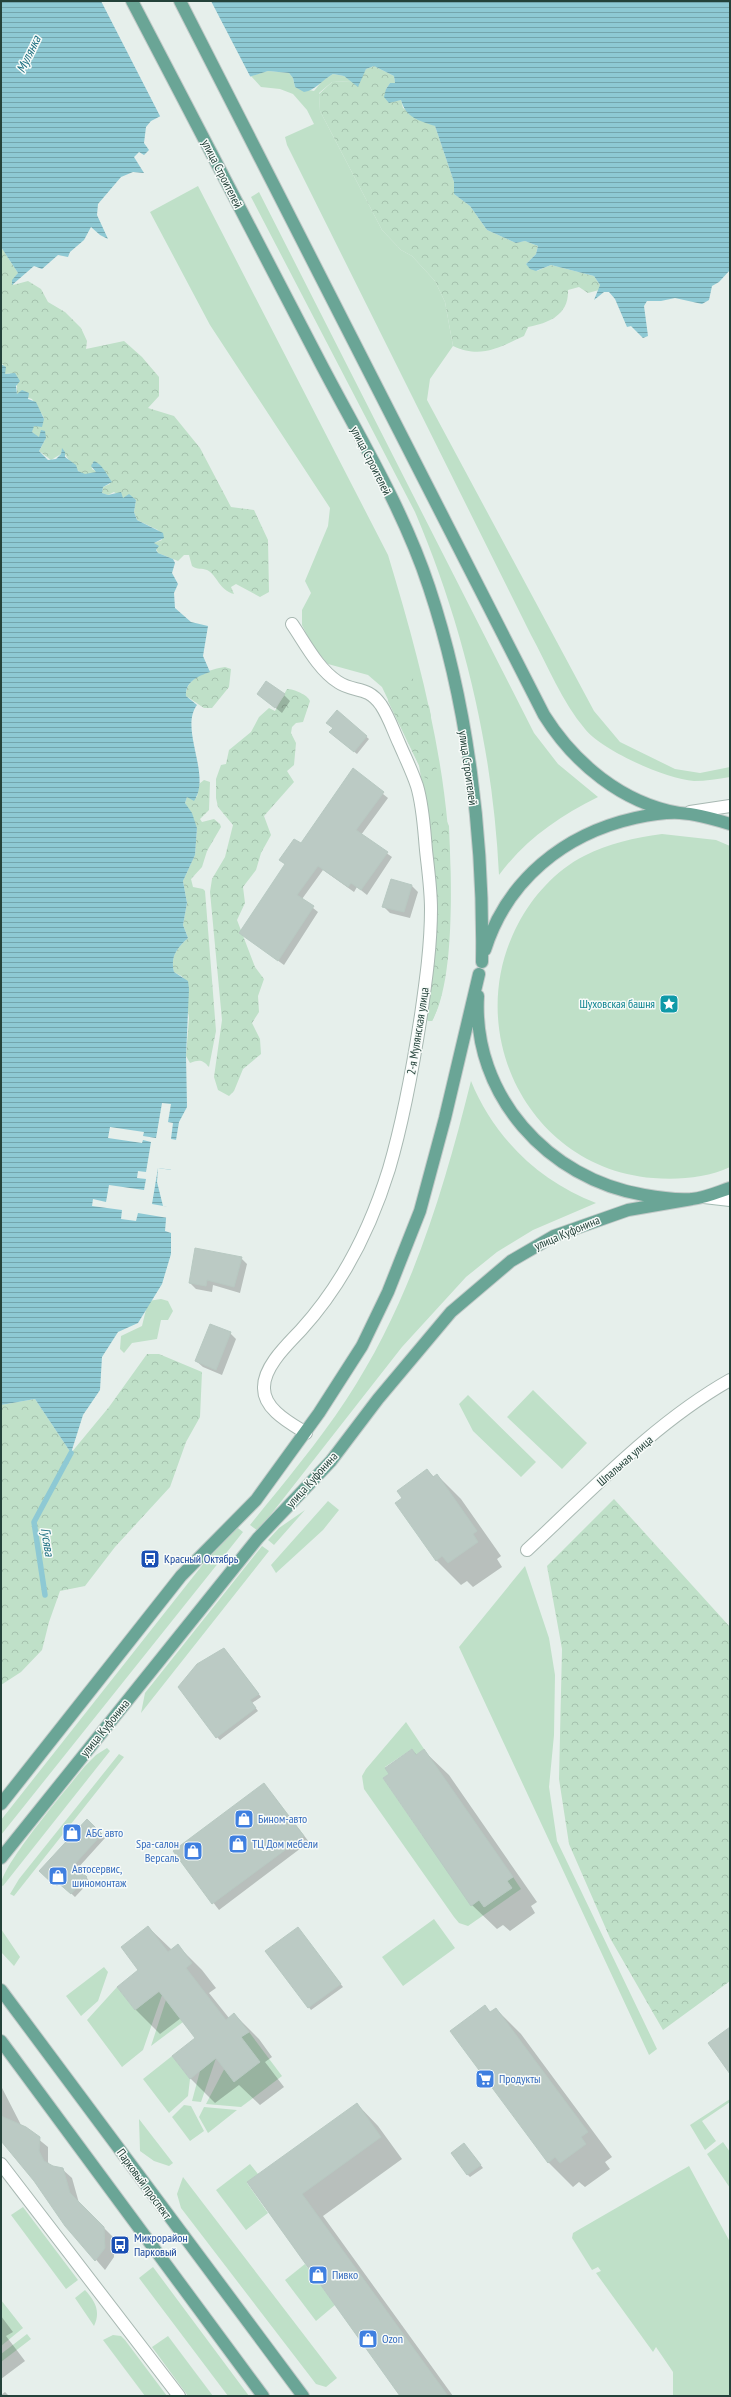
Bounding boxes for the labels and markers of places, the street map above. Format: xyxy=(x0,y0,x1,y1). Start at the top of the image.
place icon: Шуховская башня xyxy=(658,993,680,1015)
place label: Шуховская башня xyxy=(579,996,655,1011)
bus stop icon: Красный Октябрь xyxy=(139,1548,161,1570)
place label: Красный Октябрь xyxy=(164,1551,239,1566)
shop icon: Бином-авто xyxy=(233,1808,255,1830)
place label: Бином-авто xyxy=(258,1811,307,1826)
shop icon: АБС авто xyxy=(61,1822,83,1844)
place label: АБС авто xyxy=(86,1825,123,1840)
shop icon: ТЦ Дом мебели xyxy=(227,1833,249,1855)
place label: Spa-салон Версаль xyxy=(136,1836,179,1865)
place label: ТЦ Дом мебели xyxy=(252,1836,318,1851)
shop icon: Spa-салон Версаль xyxy=(182,1840,204,1862)
place label: Автосервис, шиномонтаж xyxy=(72,1861,127,1890)
shop icon: Автосервис, шиномонтаж xyxy=(47,1865,69,1887)
supermarket icon: Продукты xyxy=(474,2068,496,2090)
place label: Продукты xyxy=(499,2071,540,2086)
place label: Микрорайон Парковый xyxy=(134,2230,188,2259)
bus stop icon: Микрорайон Парковый xyxy=(109,2234,131,2256)
shop icon: Пивко xyxy=(307,2264,329,2286)
place label: Пивко xyxy=(332,2267,358,2282)
shop icon: Ozon xyxy=(357,2328,379,2350)
place label: Ozon xyxy=(382,2331,403,2346)

